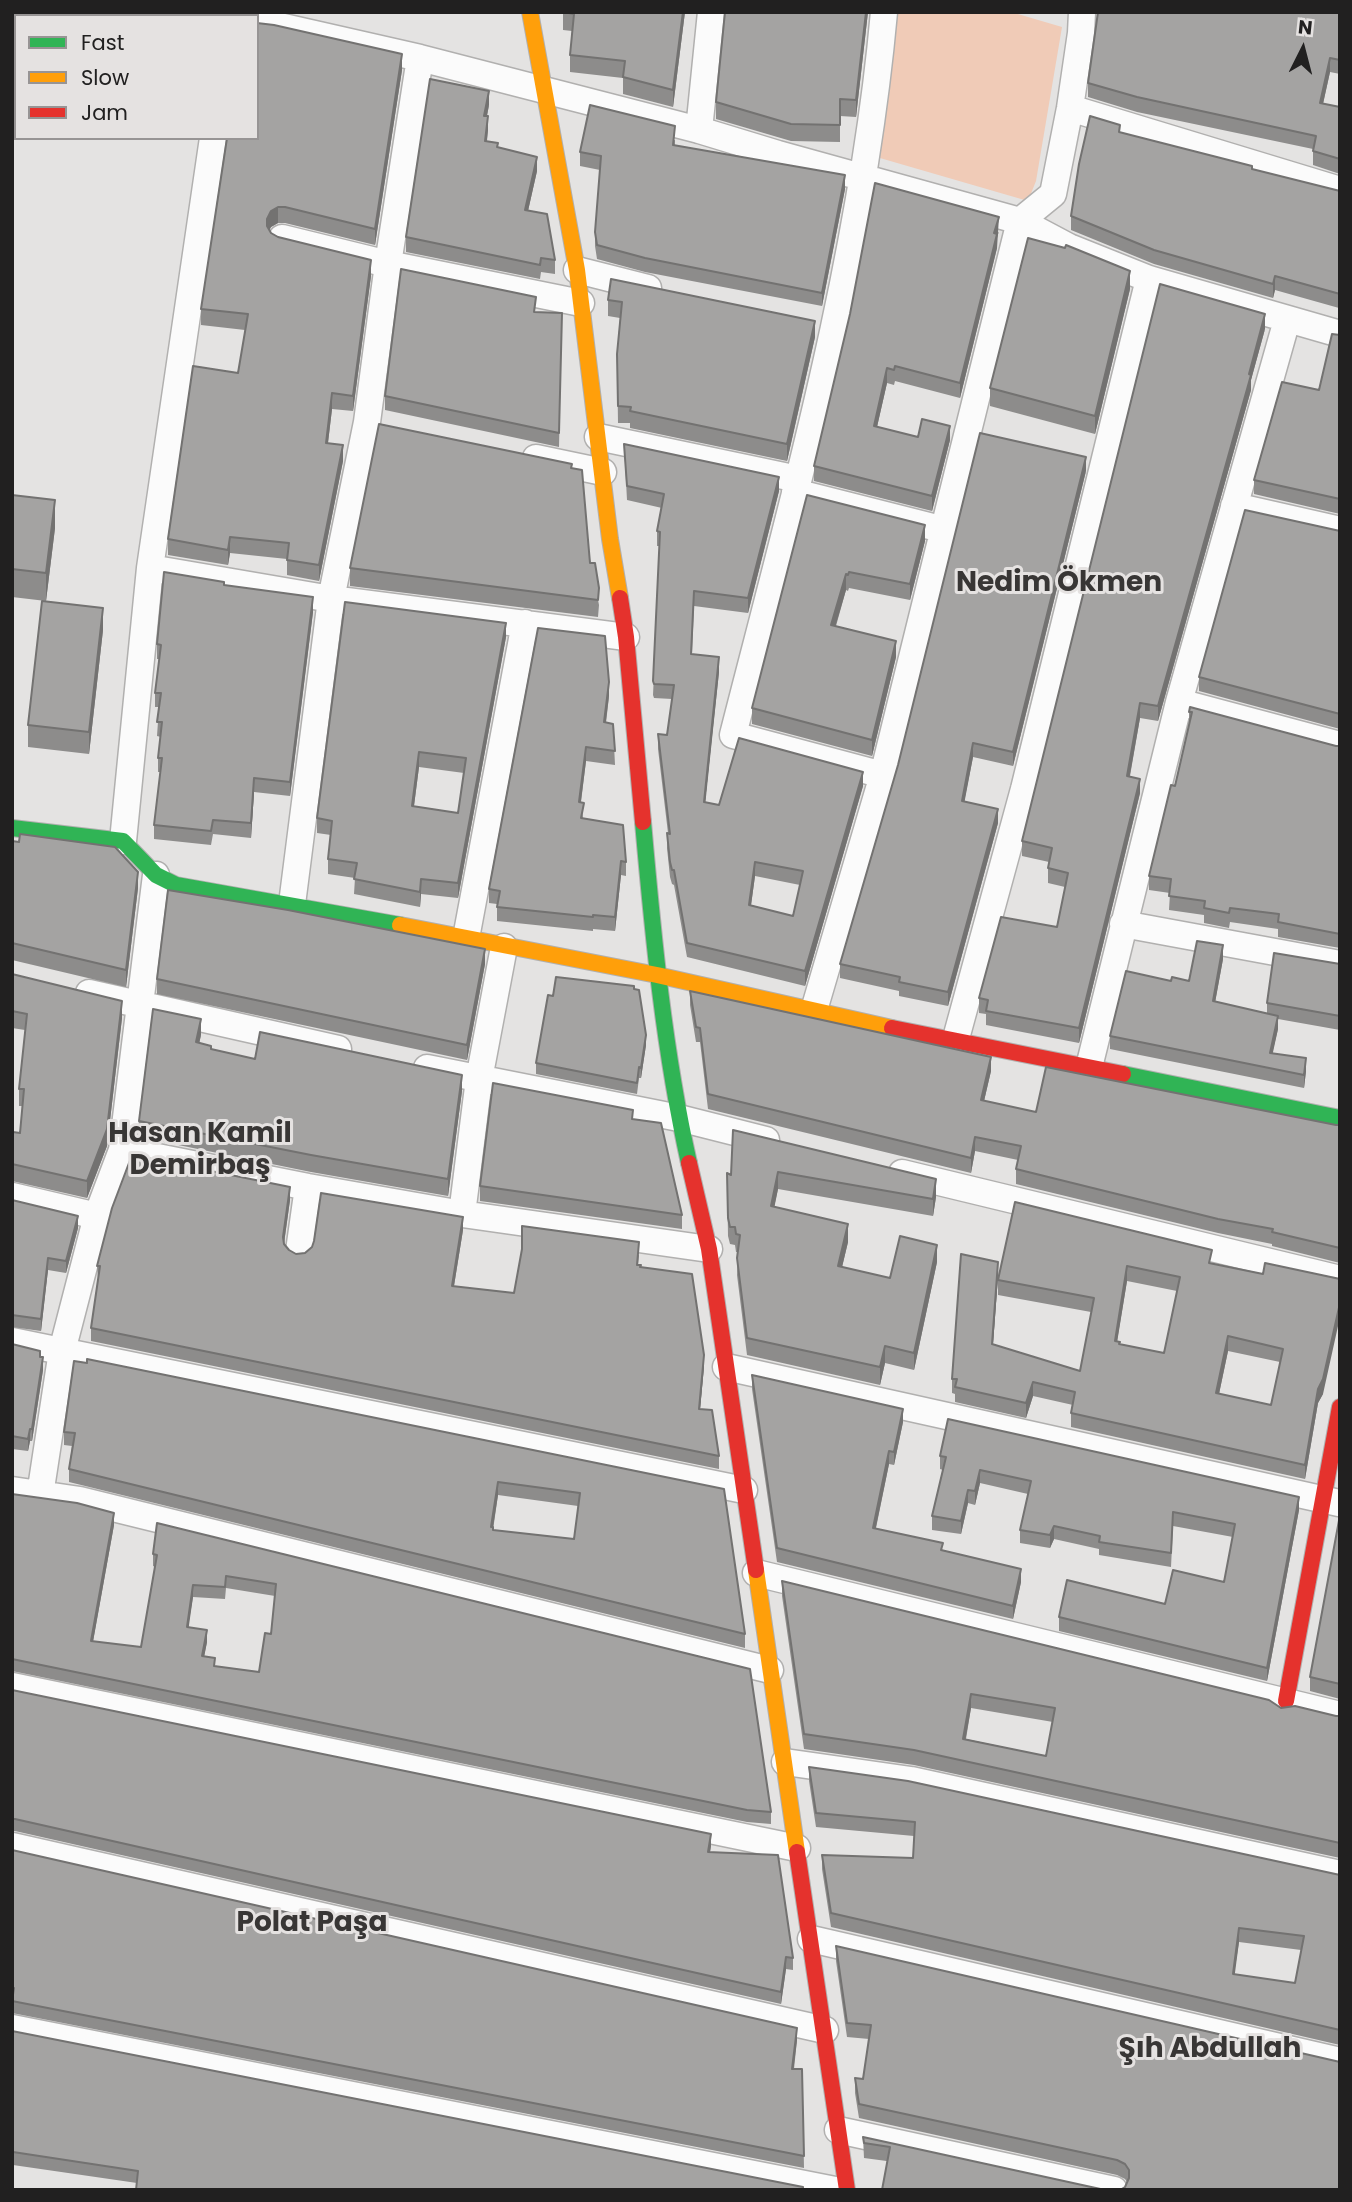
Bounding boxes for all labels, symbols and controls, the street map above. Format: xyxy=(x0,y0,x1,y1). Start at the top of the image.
text: N xyxy=(1297,13,1314,42)
legend xyxy=(14,14,259,140)
north arrow xyxy=(1268,14,1338,84)
text: Fast xyxy=(81,28,124,57)
text: Slow xyxy=(81,63,129,92)
text: Jam xyxy=(81,98,128,127)
district label: Nedim Ökmen xyxy=(956,567,1162,601)
district label: Hasan Kamil Demirbaş xyxy=(108,1118,292,1184)
district label: Polat Paşa xyxy=(236,1907,388,1941)
district label: Şıh Abdullah xyxy=(1119,2033,1301,2067)

